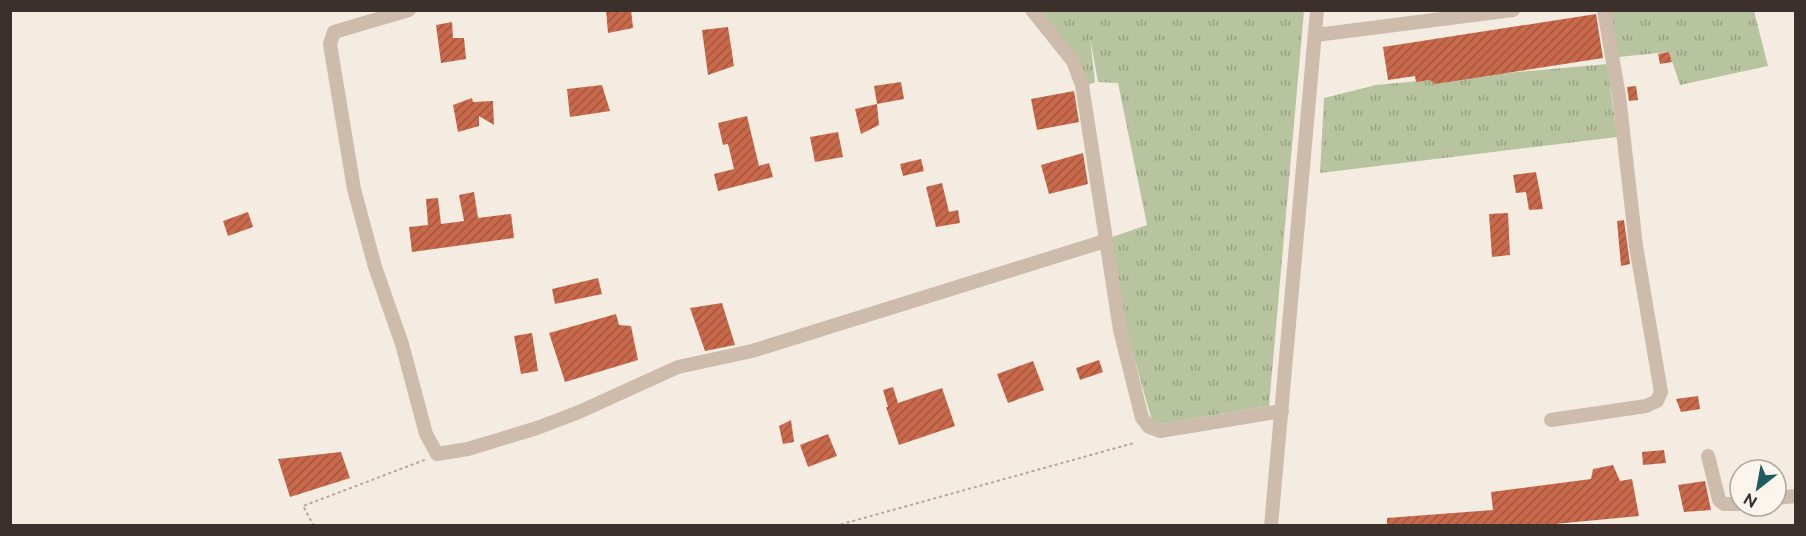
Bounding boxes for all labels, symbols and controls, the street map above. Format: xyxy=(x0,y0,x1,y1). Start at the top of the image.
north arrow xyxy=(1728,458,1788,518)
text: N xyxy=(1740,489,1761,512)

